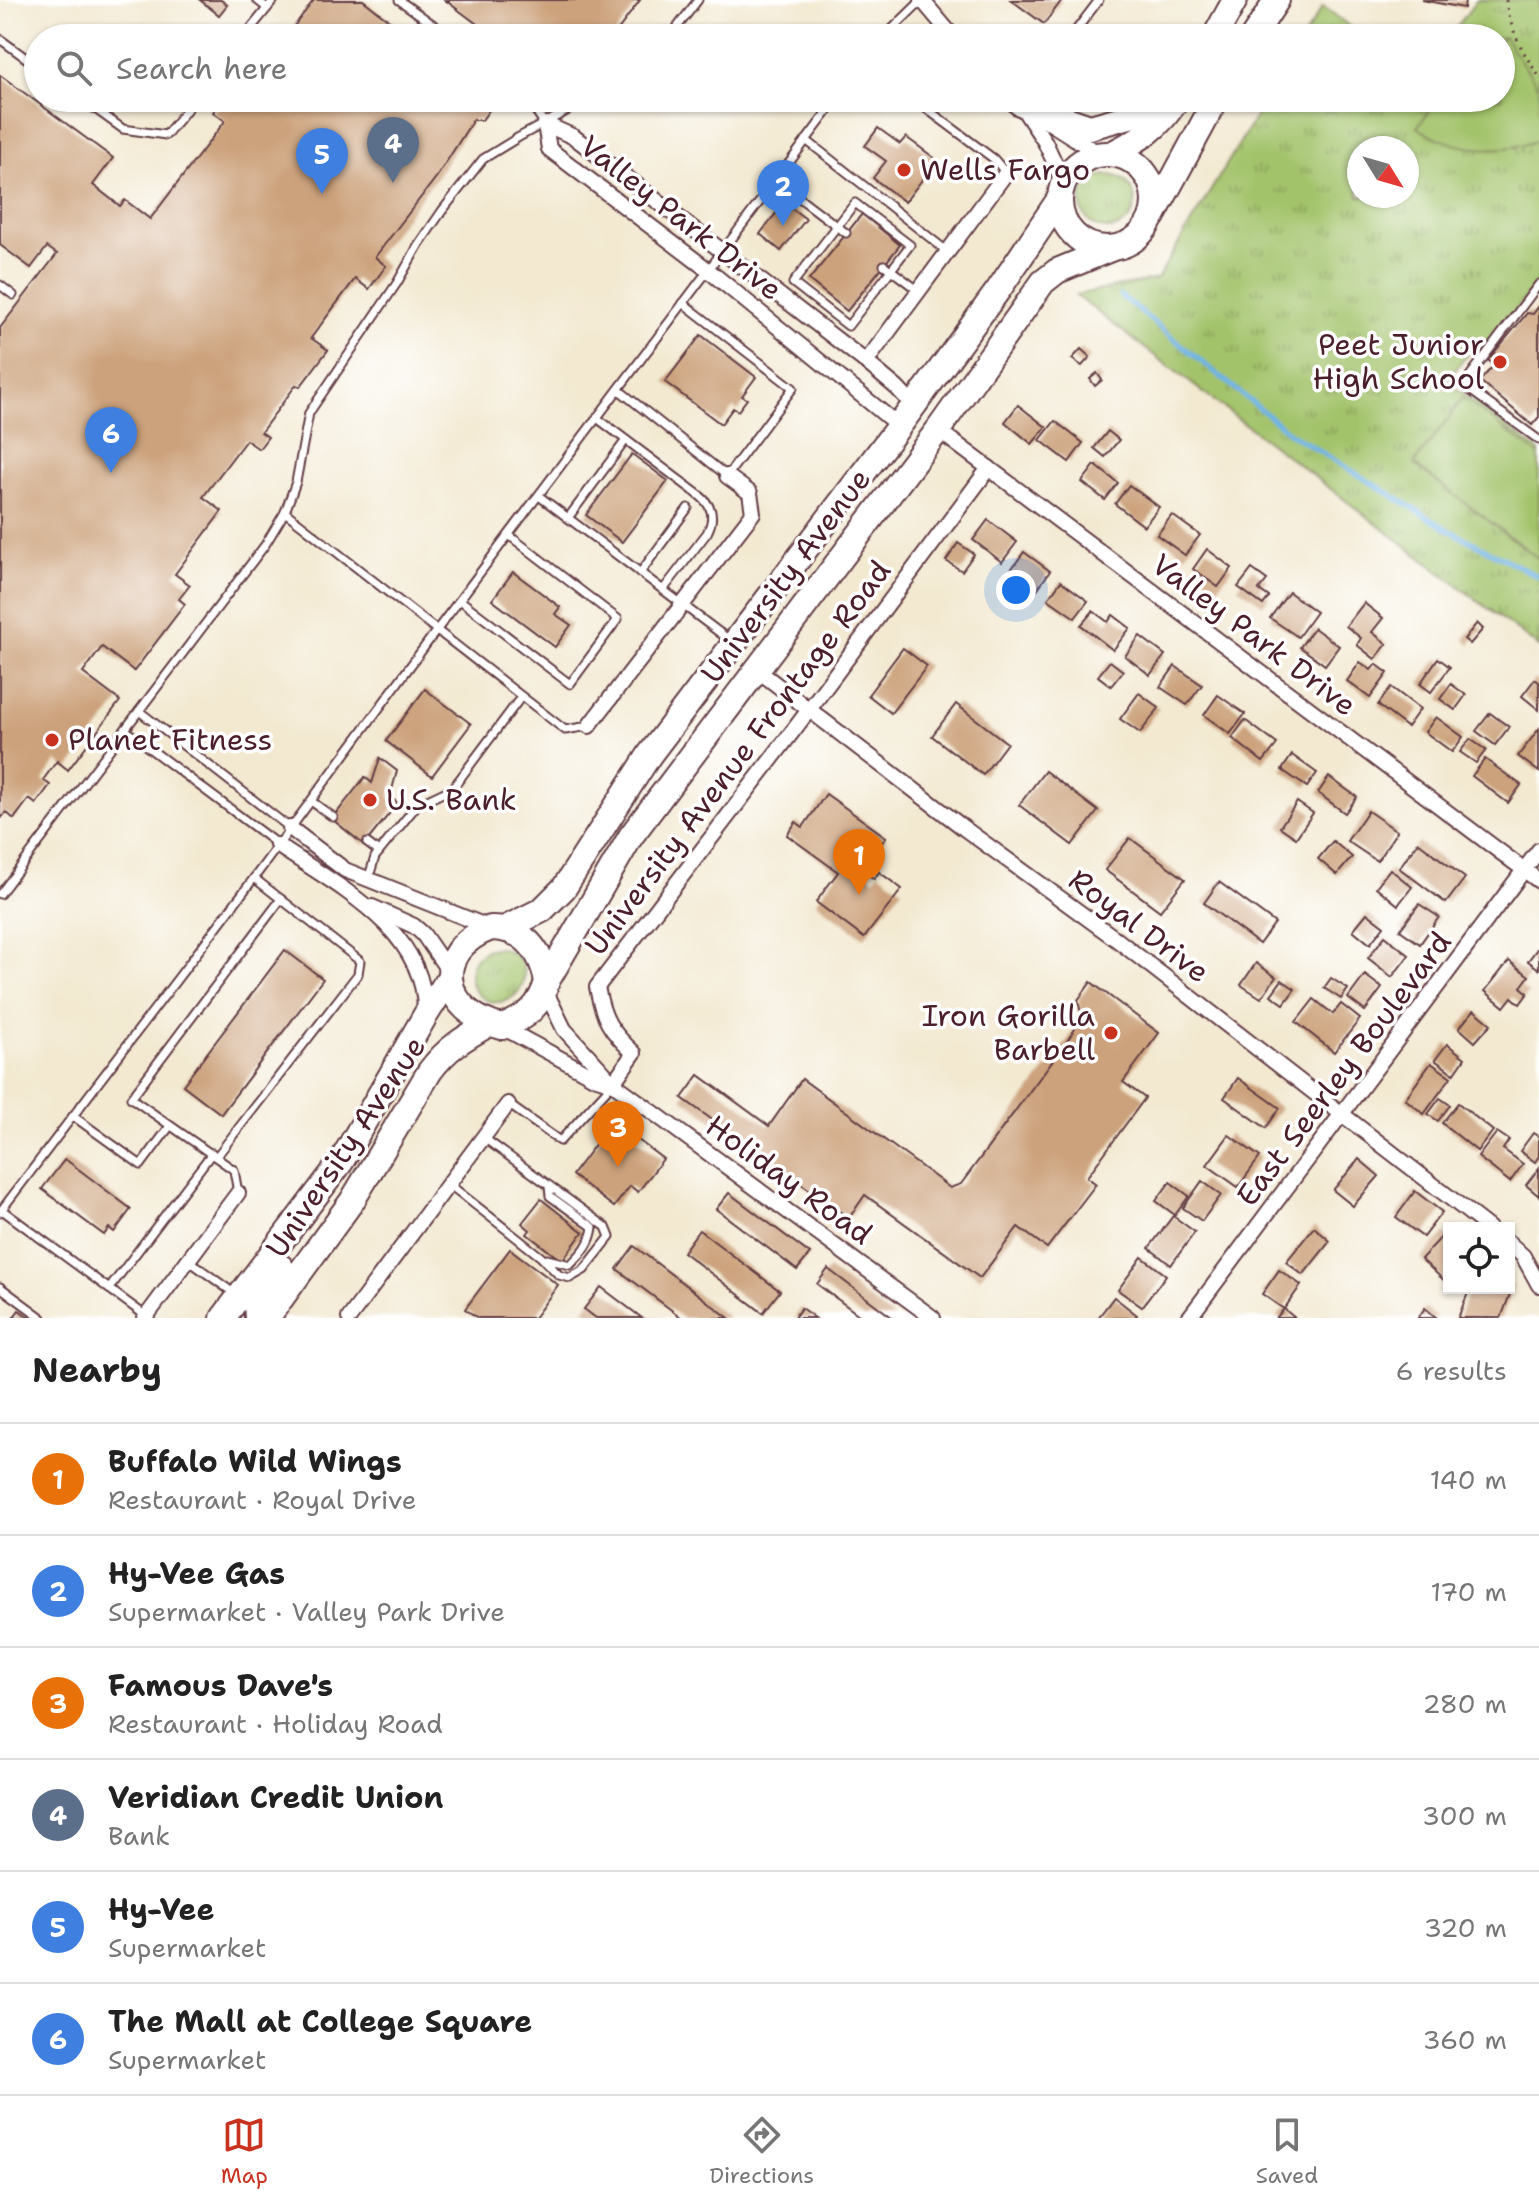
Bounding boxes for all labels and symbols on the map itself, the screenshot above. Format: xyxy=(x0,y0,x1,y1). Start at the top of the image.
pin: 4 xyxy=(367,117,419,183)
street label: Valley Park Drive xyxy=(572,126,791,310)
pin: 5 xyxy=(296,128,348,194)
north arrow xyxy=(1347,136,1419,208)
place label: Wells Fargo xyxy=(920,149,1090,190)
pin: 2 xyxy=(757,160,809,226)
marker: Wells Fargo xyxy=(895,161,913,179)
place label: Peet Junior High School xyxy=(1313,324,1484,399)
marker: Peet Junior High School xyxy=(1491,353,1509,371)
pin: 6 xyxy=(85,407,137,473)
street label: University Avenue xyxy=(691,460,880,692)
street label: Valley Park Drive xyxy=(1144,544,1365,725)
street label: University Avenue Frontage Road xyxy=(575,552,900,964)
your location xyxy=(996,570,1036,610)
place label: Planet Fitness xyxy=(68,719,272,760)
marker: Planet Fitness xyxy=(43,731,61,749)
place label: U.S. Bank xyxy=(386,779,517,820)
marker: U.S. Bank xyxy=(361,791,379,809)
pin: 1 xyxy=(833,829,885,895)
street label: Royal Drive xyxy=(1061,859,1218,992)
street label: East Seerley Boulevard xyxy=(1227,923,1461,1215)
place label: Iron Gorilla Barbell xyxy=(922,995,1095,1070)
marker: Iron Gorilla Barbell xyxy=(1102,1024,1120,1042)
street label: University Avenue xyxy=(256,1028,435,1266)
pin: 3 xyxy=(592,1101,644,1167)
street label: Holiday Road xyxy=(698,1105,881,1254)

